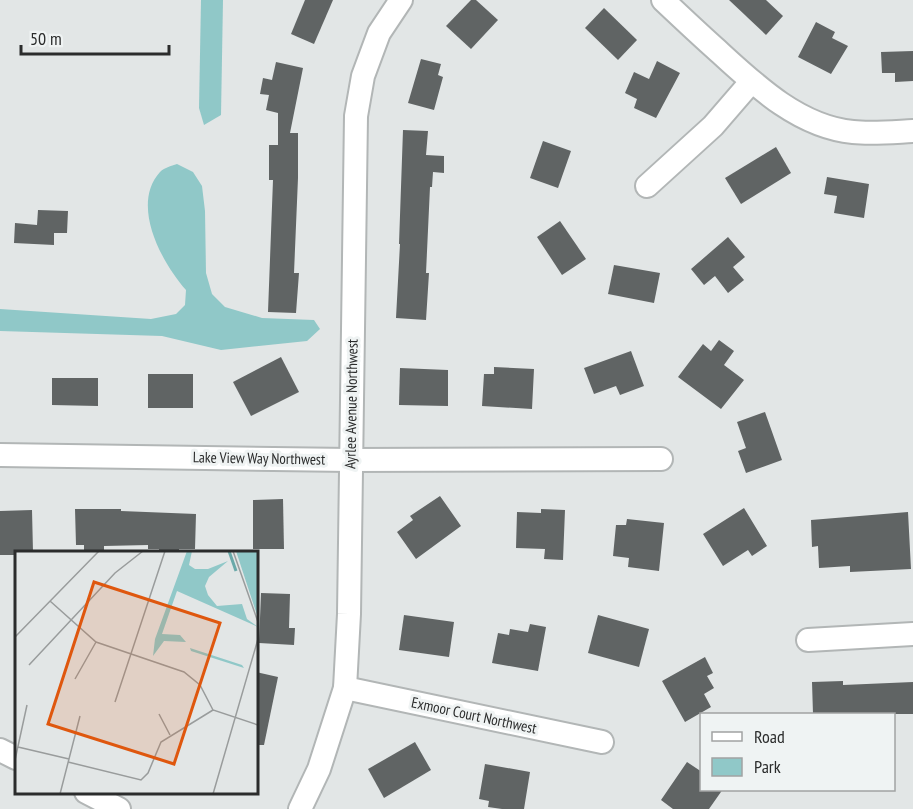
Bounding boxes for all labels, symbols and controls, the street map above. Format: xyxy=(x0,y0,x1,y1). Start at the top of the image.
scale bar xyxy=(21,18,170,56)
text: 50 m xyxy=(30,27,62,50)
street label: Ayrlee Avenue Northwest xyxy=(340,339,362,469)
street label: Lake View Way Northwest xyxy=(193,447,325,469)
inset map xyxy=(15,551,258,794)
street label: Exmoor Court Northwest xyxy=(410,692,538,738)
legend xyxy=(700,713,895,791)
text: Road xyxy=(754,725,785,748)
text: Park xyxy=(754,755,781,778)

